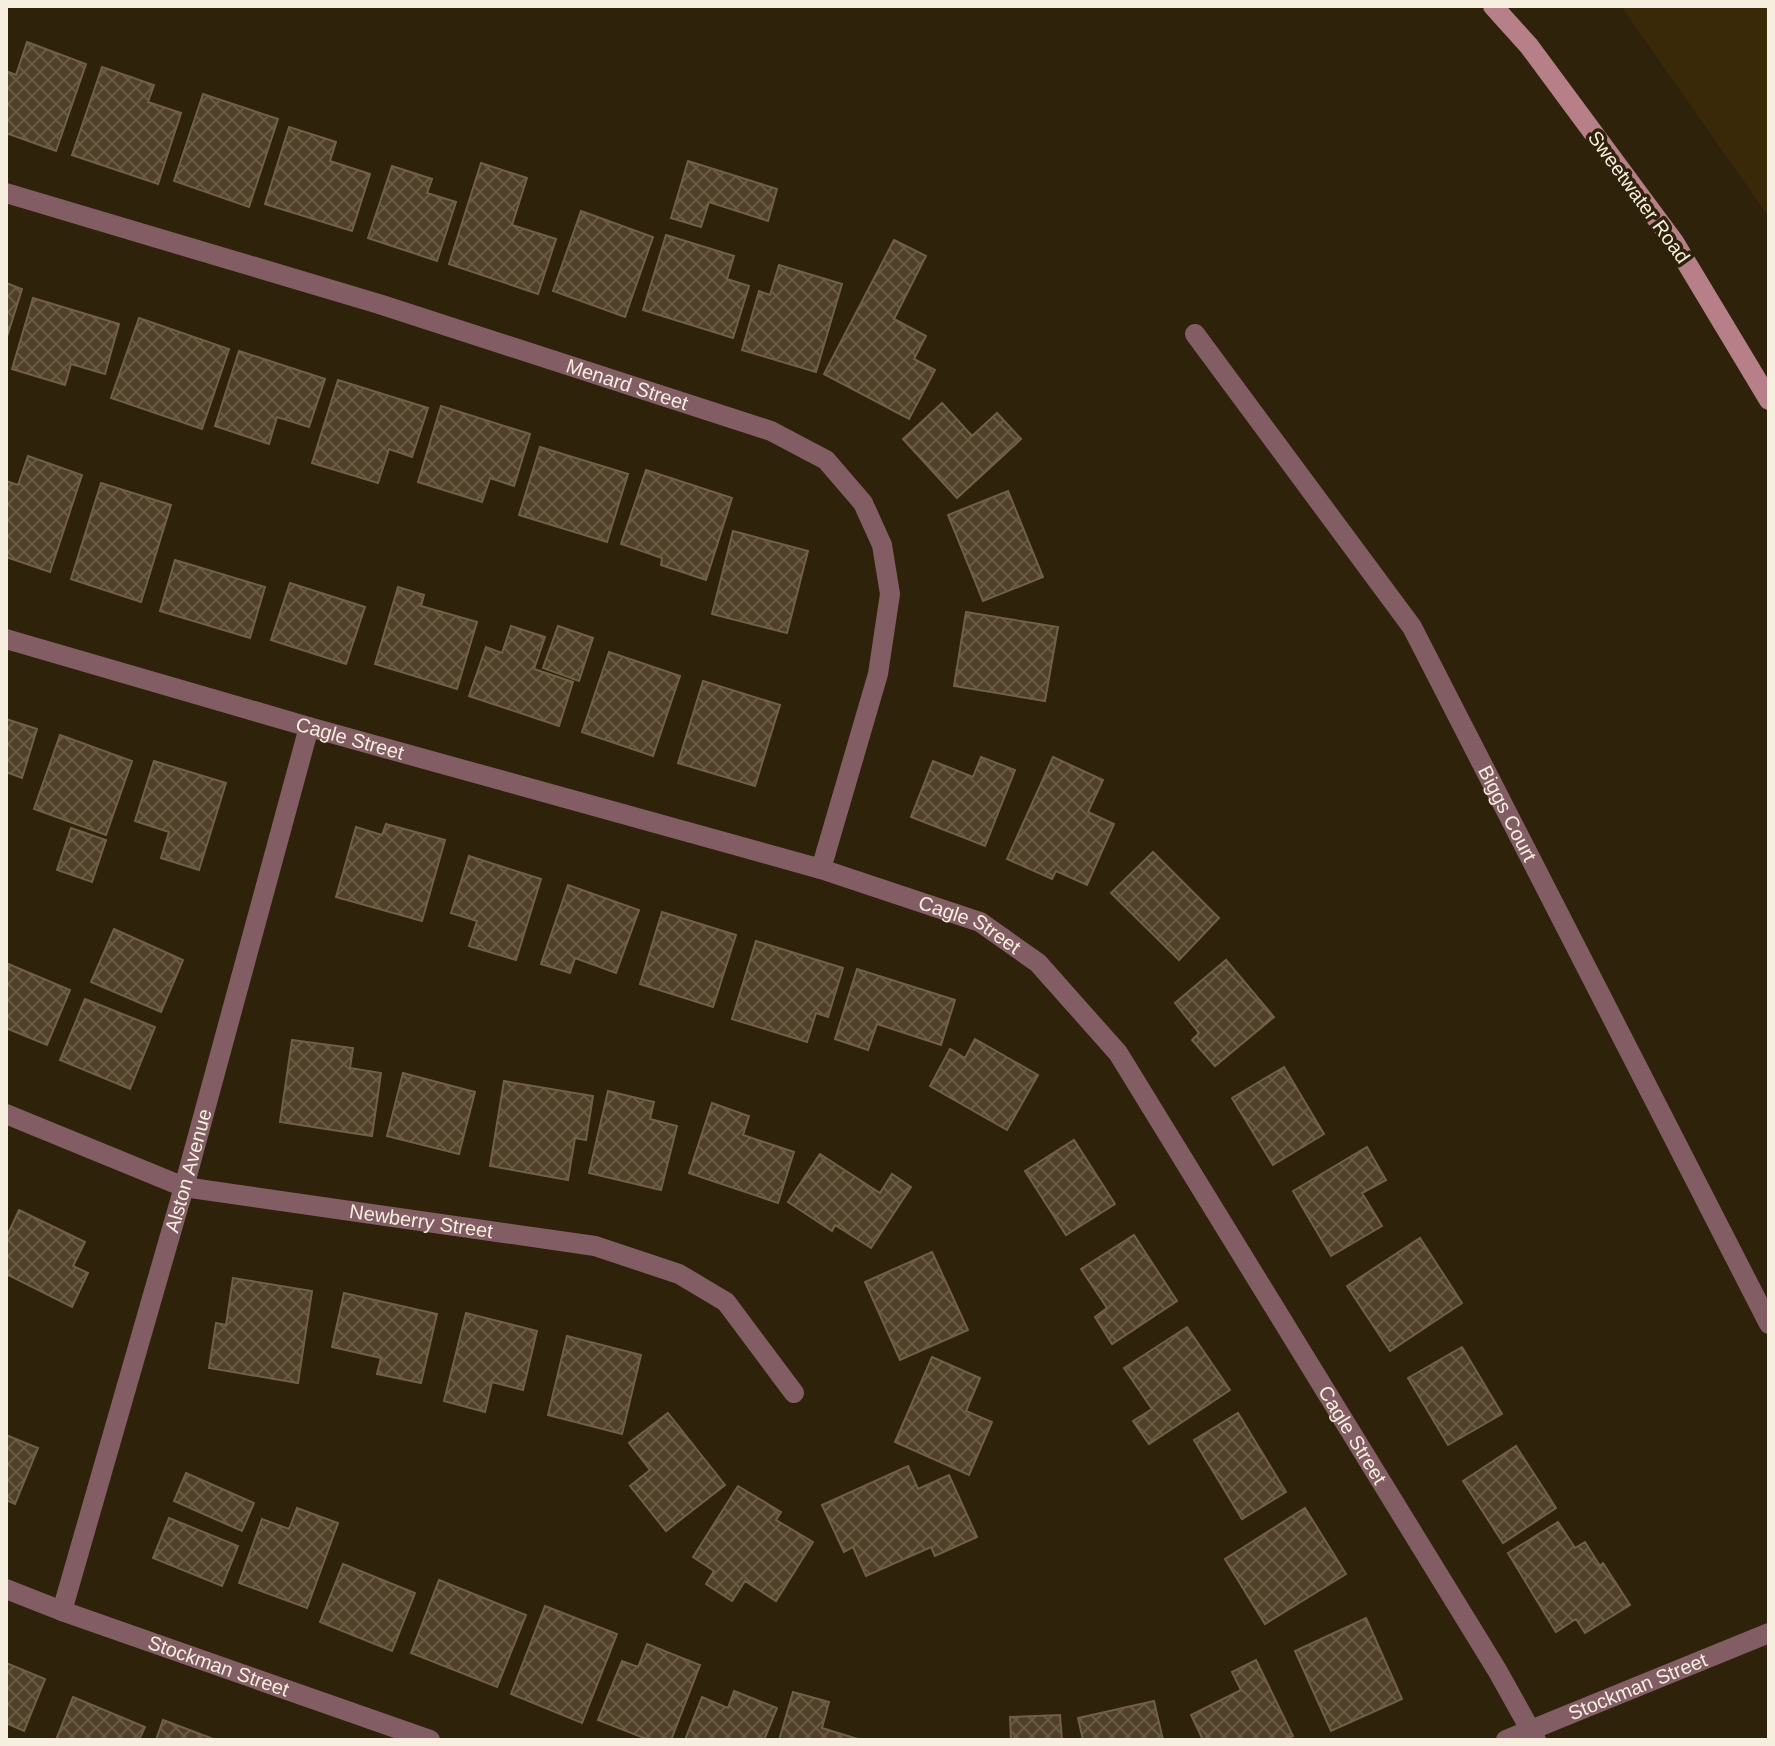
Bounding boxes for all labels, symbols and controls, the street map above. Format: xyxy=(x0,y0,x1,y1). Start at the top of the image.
street label: Sweetwater Road xyxy=(1584,127,1694,267)
street label: Menard Street xyxy=(563,354,691,415)
street label: Cagle Street xyxy=(293,713,407,764)
street label: Biggs Court xyxy=(1474,762,1541,865)
street label: Cagle Street xyxy=(916,891,1025,958)
street label: Alston Avenue xyxy=(160,1106,216,1235)
street label: Newberry Street xyxy=(348,1200,495,1242)
street label: Cagle Street xyxy=(1314,1382,1391,1488)
street label: Stockman Street xyxy=(145,1631,292,1701)
street label: Stockman Street xyxy=(1565,1648,1711,1725)

